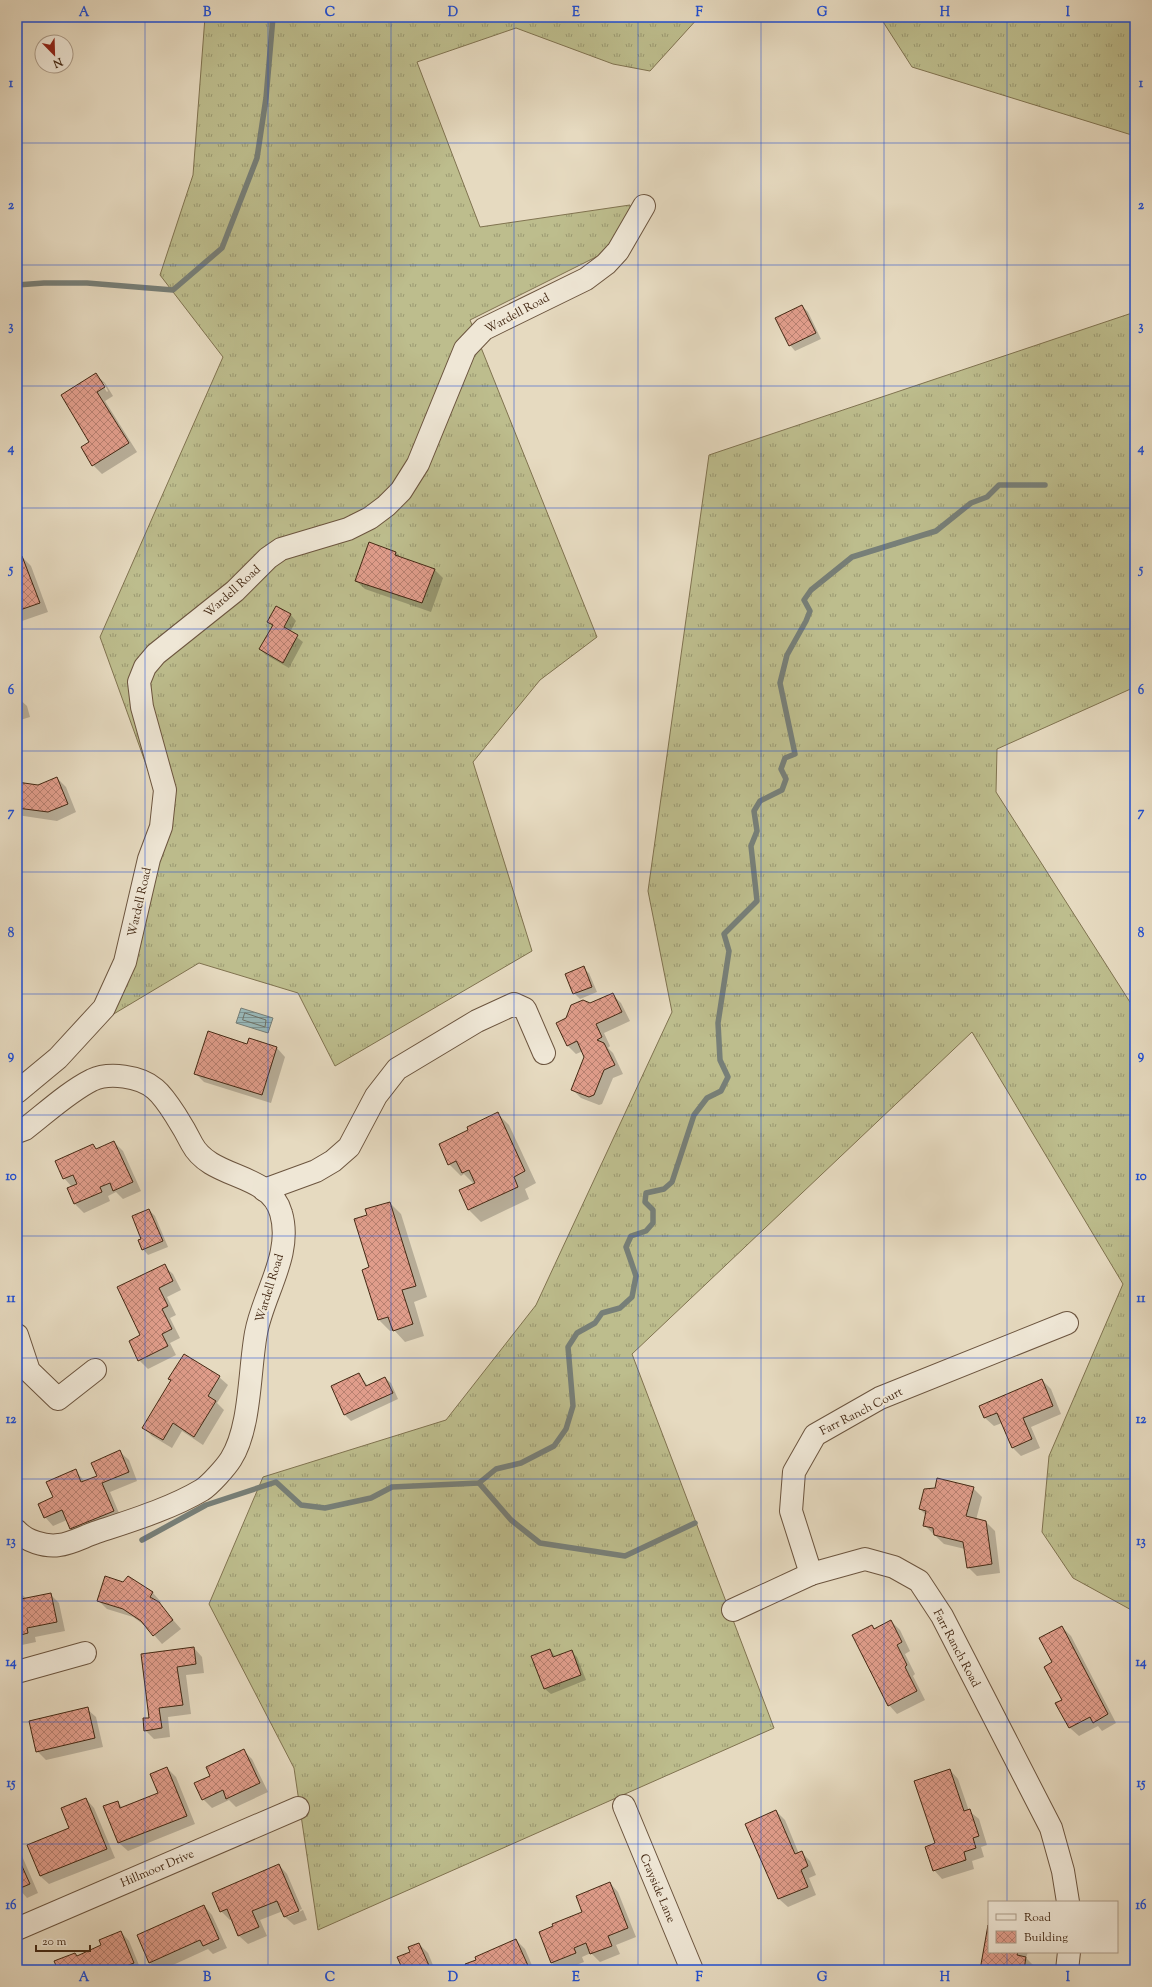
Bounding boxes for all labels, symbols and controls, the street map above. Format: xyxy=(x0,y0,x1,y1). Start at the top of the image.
text: A xyxy=(79,4,90,22)
text: B xyxy=(203,4,212,22)
text: C xyxy=(325,4,335,22)
text: D xyxy=(448,4,458,22)
text: E xyxy=(572,4,580,22)
text: F xyxy=(695,4,703,22)
text: G xyxy=(817,4,828,22)
text: H xyxy=(940,4,951,22)
text: I xyxy=(1066,4,1071,22)
north arrow xyxy=(34,34,74,74)
text: N xyxy=(50,53,66,71)
text: 1 xyxy=(9,75,14,93)
text: 1 xyxy=(1139,75,1144,93)
text: 2 xyxy=(8,197,15,215)
text: 2 xyxy=(1138,197,1145,215)
street label: Wardell Road xyxy=(482,289,553,338)
text: 3 xyxy=(8,318,14,336)
text: 3 xyxy=(1138,318,1144,336)
text: 4 xyxy=(7,440,15,458)
text: 4 xyxy=(1137,440,1145,458)
text: 5 xyxy=(8,561,14,579)
street label: Wardell Road xyxy=(200,561,265,622)
text: 5 xyxy=(1138,561,1144,579)
text: 6 xyxy=(8,682,15,700)
text: 6 xyxy=(1138,682,1145,700)
text: 7 xyxy=(8,804,15,822)
text: 7 xyxy=(1138,804,1145,822)
street label: Wardell Road xyxy=(123,865,157,939)
text: 8 xyxy=(8,925,15,943)
text: 8 xyxy=(1138,925,1145,943)
text: 9 xyxy=(8,1047,15,1065)
text: 9 xyxy=(1138,1047,1145,1065)
text: 10 xyxy=(5,1168,17,1186)
text: 10 xyxy=(1135,1168,1147,1186)
street label: Wardell Road xyxy=(251,1252,289,1325)
text: 11 xyxy=(7,1290,16,1308)
text: 11 xyxy=(1137,1290,1146,1308)
street label: Farr Ranch Court xyxy=(817,1383,906,1441)
text: 12 xyxy=(6,1411,17,1429)
text: 12 xyxy=(1136,1411,1147,1429)
text: 13 xyxy=(6,1533,16,1551)
text: 13 xyxy=(1136,1533,1146,1551)
street label: Farr Ranch Road xyxy=(928,1606,984,1691)
text: 14 xyxy=(6,1654,17,1672)
text: 14 xyxy=(1136,1654,1147,1672)
text: 15 xyxy=(7,1775,16,1793)
text: 15 xyxy=(1137,1775,1146,1793)
street label: Hillmoor Drive xyxy=(118,1845,197,1893)
street label: Crayside Lane xyxy=(634,1851,680,1926)
text: 16 xyxy=(6,1897,17,1915)
text: 16 xyxy=(1136,1897,1147,1915)
legend xyxy=(988,1901,1118,1953)
text: Road xyxy=(1024,1909,1051,1927)
scale bar xyxy=(36,1927,90,1953)
text: Building xyxy=(1024,1929,1068,1947)
text: 20 m xyxy=(42,1933,67,1951)
text: A xyxy=(79,1969,90,1987)
text: B xyxy=(203,1969,212,1987)
text: C xyxy=(325,1969,335,1987)
text: D xyxy=(448,1969,458,1987)
text: E xyxy=(572,1969,580,1987)
text: F xyxy=(695,1969,703,1987)
text: G xyxy=(817,1969,828,1987)
text: H xyxy=(940,1969,951,1987)
text: I xyxy=(1066,1969,1071,1987)

